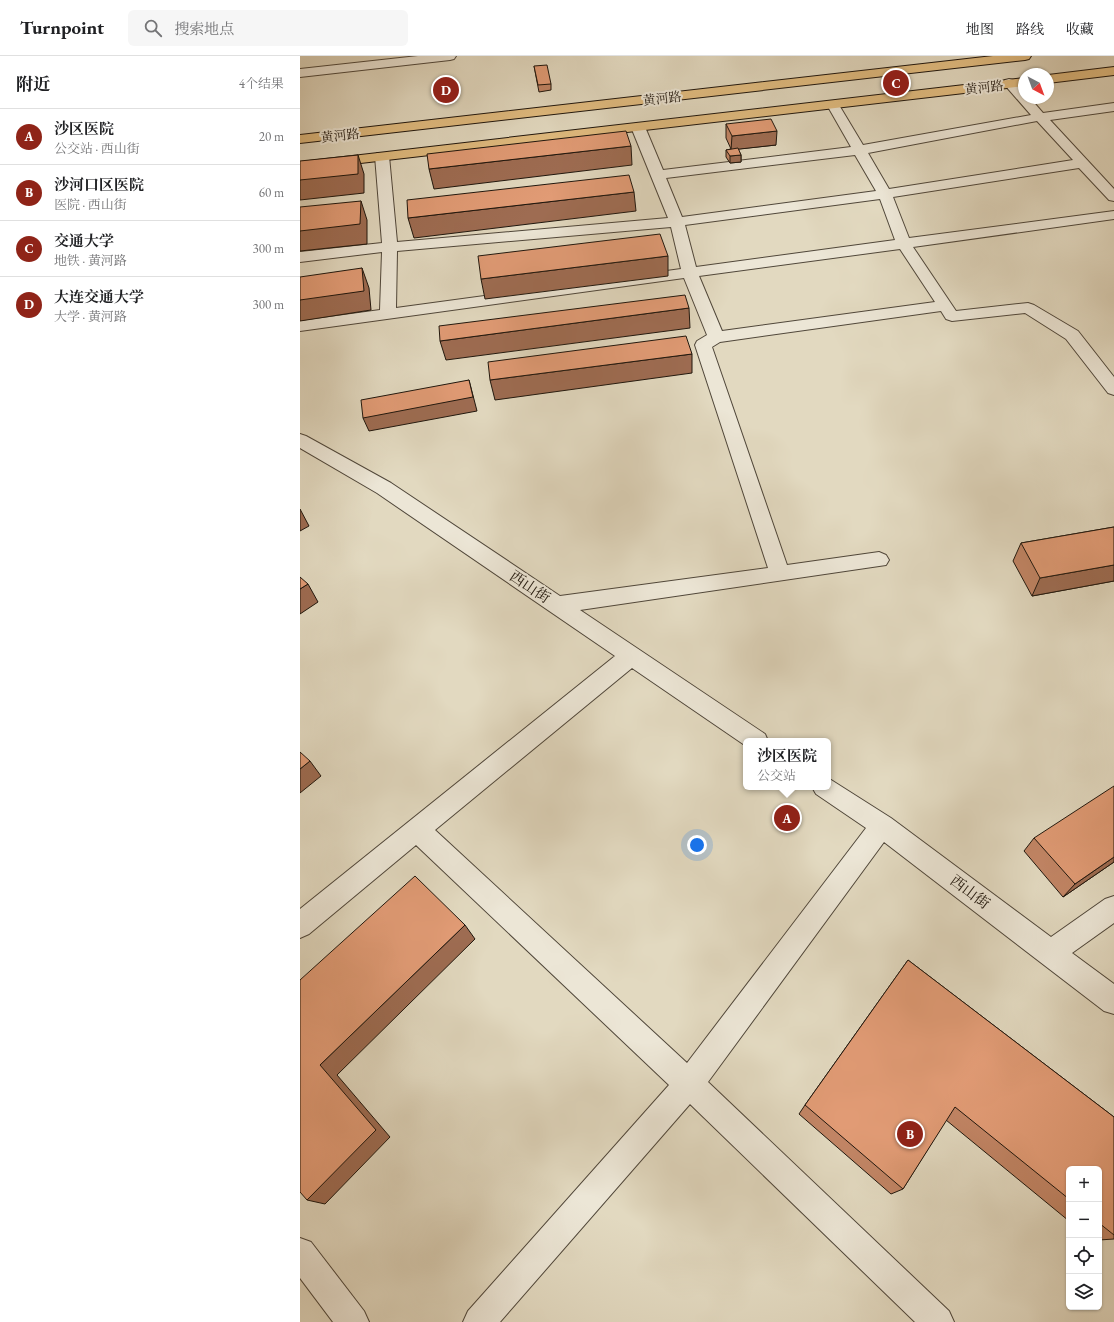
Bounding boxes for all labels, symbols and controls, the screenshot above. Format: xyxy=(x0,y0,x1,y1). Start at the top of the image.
search box xyxy=(128,10,408,46)
text: Turnpoint xyxy=(20,15,104,40)
icon: search xyxy=(142,17,164,39)
text: 搜索地点 xyxy=(174,19,234,38)
text: 地图 xyxy=(966,20,994,38)
text: 路线 xyxy=(1016,20,1044,38)
text: 收藏 xyxy=(1066,20,1094,38)
pin: C xyxy=(883,68,909,98)
north arrow xyxy=(1018,68,1054,104)
text: 附近 xyxy=(16,73,50,95)
text: 4个结果 xyxy=(239,75,284,92)
pin: D xyxy=(433,75,459,105)
street label: 黄河路 xyxy=(964,77,1004,98)
street label: 黄河路 xyxy=(642,88,682,109)
text: 沙区医院 xyxy=(54,119,114,138)
street label: 黄河路 xyxy=(320,125,360,146)
text: A xyxy=(24,128,34,145)
text: 20 m xyxy=(259,128,284,145)
text: 公交站 · 西山街 xyxy=(54,140,140,157)
text: 沙河口区医院 xyxy=(54,175,144,194)
text: B xyxy=(25,184,33,201)
text: 60 m xyxy=(259,184,284,201)
text: 医院 · 西山街 xyxy=(54,196,127,213)
text: 交通大学 xyxy=(54,231,114,250)
text: C xyxy=(24,240,34,257)
text: 300 m xyxy=(253,240,284,257)
text: 地铁 · 黄河路 xyxy=(54,252,127,269)
text: 大连交通大学 xyxy=(54,287,144,306)
text: D xyxy=(24,296,34,313)
text: 300 m xyxy=(253,296,284,313)
text: 大学 · 黄河路 xyxy=(54,308,127,325)
street label: 西山街 xyxy=(506,566,554,607)
popup xyxy=(743,738,831,790)
text: 沙区医院 xyxy=(757,746,817,765)
text: 公交站 xyxy=(757,767,796,784)
pin: A xyxy=(774,803,800,833)
your location xyxy=(687,835,707,855)
street label: 西山街 xyxy=(947,870,994,913)
pin: B xyxy=(897,1119,923,1149)
map controls xyxy=(1066,1166,1102,1310)
button: + xyxy=(1066,1166,1102,1202)
button: − xyxy=(1066,1202,1102,1238)
button: locate xyxy=(1066,1238,1102,1274)
button: layers xyxy=(1066,1274,1102,1310)

